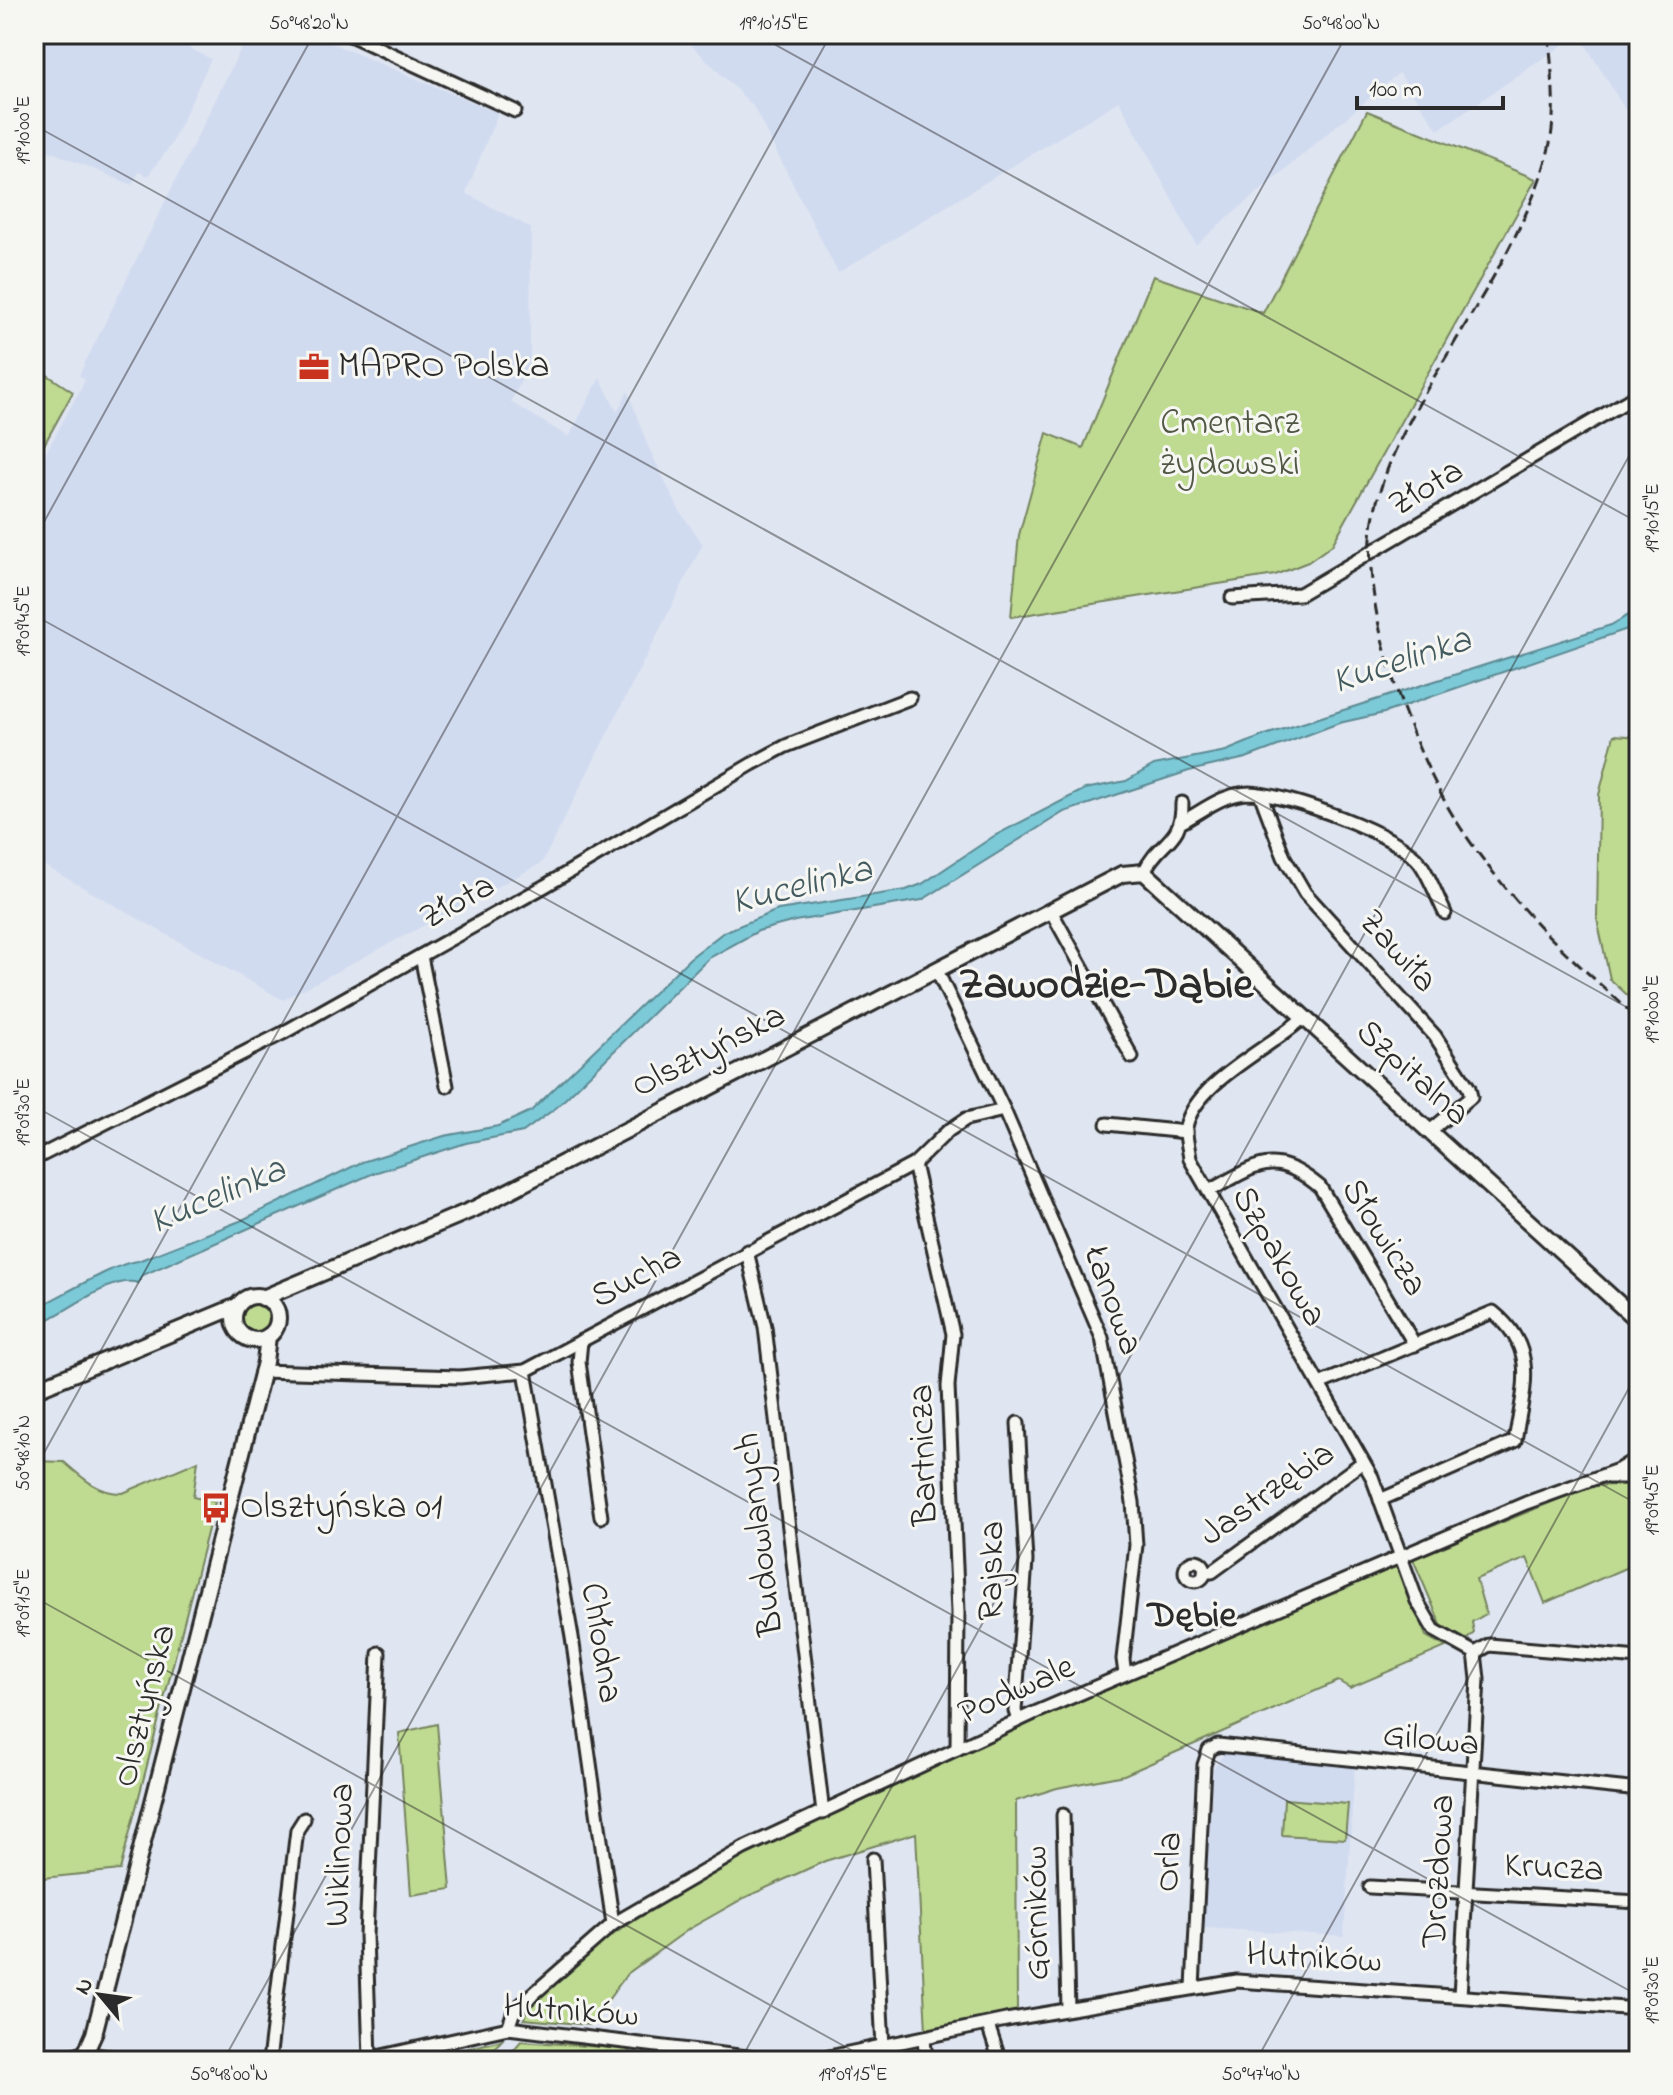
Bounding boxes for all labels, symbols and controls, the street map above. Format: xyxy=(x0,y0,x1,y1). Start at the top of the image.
text: 50°48'20"N xyxy=(269,10,349,39)
text: 19°10'15"E xyxy=(739,10,809,39)
text: 50°48'00"N xyxy=(1302,10,1380,39)
scale bar xyxy=(1357,60,1503,110)
text: 100 m xyxy=(1369,73,1422,108)
text: 19°10'00"E xyxy=(10,96,39,164)
place label: MAPRO Polska xyxy=(338,341,550,394)
office icon: MAPRO Polska xyxy=(297,350,331,384)
park label: Cmentarz żydowski xyxy=(1160,398,1301,492)
street label: Złota xyxy=(1380,446,1474,532)
text: 19°10'15"E xyxy=(1639,483,1668,553)
text: 19°09'45"E xyxy=(10,586,39,656)
water label: Kucelinka xyxy=(1325,613,1479,711)
water label: Kucelinka xyxy=(726,842,879,931)
street label: Złota xyxy=(411,861,505,945)
street label: Zawiła xyxy=(1345,898,1449,1006)
district label: Zawodzie-Dąbie xyxy=(959,954,1254,1018)
text: 19°10'00"E xyxy=(1639,975,1668,1043)
street label: Olsztyńska xyxy=(623,991,795,1113)
street label: Szpitalna xyxy=(1343,1008,1481,1140)
text: 19°09'30"E xyxy=(10,1078,39,1146)
water label: Kucelinka xyxy=(141,1143,295,1251)
street label: Słowicza xyxy=(1326,1169,1440,1307)
street label: Szpakowa xyxy=(1216,1177,1340,1337)
street label: Sucha xyxy=(582,1232,692,1324)
street label: Łanowa xyxy=(1068,1238,1156,1363)
street label: Bartnicza xyxy=(896,1383,954,1528)
text: 50°48'10"N xyxy=(10,1415,39,1491)
street label: Jastrzębia xyxy=(1189,1429,1347,1561)
street label: Budowlanych xyxy=(722,1430,800,1639)
text: 19°09'45"E xyxy=(1639,1465,1668,1535)
place label: Olsztyńska 01 xyxy=(240,1482,443,1535)
bus stop icon: Olsztyńska 01 xyxy=(199,1491,233,1525)
street label: Rajska xyxy=(966,1520,1020,1622)
text: 19°09'15"E xyxy=(10,1568,39,1638)
street label: Chłodna xyxy=(564,1579,636,1707)
district label: Dębie xyxy=(1146,1589,1237,1645)
street label: Olsztyńska xyxy=(100,1619,192,1793)
street label: Podwale xyxy=(950,1641,1085,1740)
street label: Gilowa xyxy=(1380,1710,1482,1772)
street label: Wiklinowa xyxy=(312,1782,370,1928)
street label: Drozdowa xyxy=(1409,1793,1470,1950)
street label: Orla xyxy=(1142,1830,1198,1894)
street label: Krucza xyxy=(1503,1840,1605,1898)
street label: Górników xyxy=(1010,1845,1066,1981)
street label: Hutników xyxy=(1245,1929,1383,1989)
north arrow xyxy=(60,1955,140,2035)
text: 19°09'30"E xyxy=(1639,1956,1668,2024)
text: N xyxy=(68,1973,103,2001)
street label: Hutników xyxy=(501,1981,641,2043)
text: 50°48'00"N xyxy=(190,2061,268,2090)
text: 19°09'15"E xyxy=(818,2061,888,2090)
text: 50°47'40"N xyxy=(1221,2061,1301,2090)

